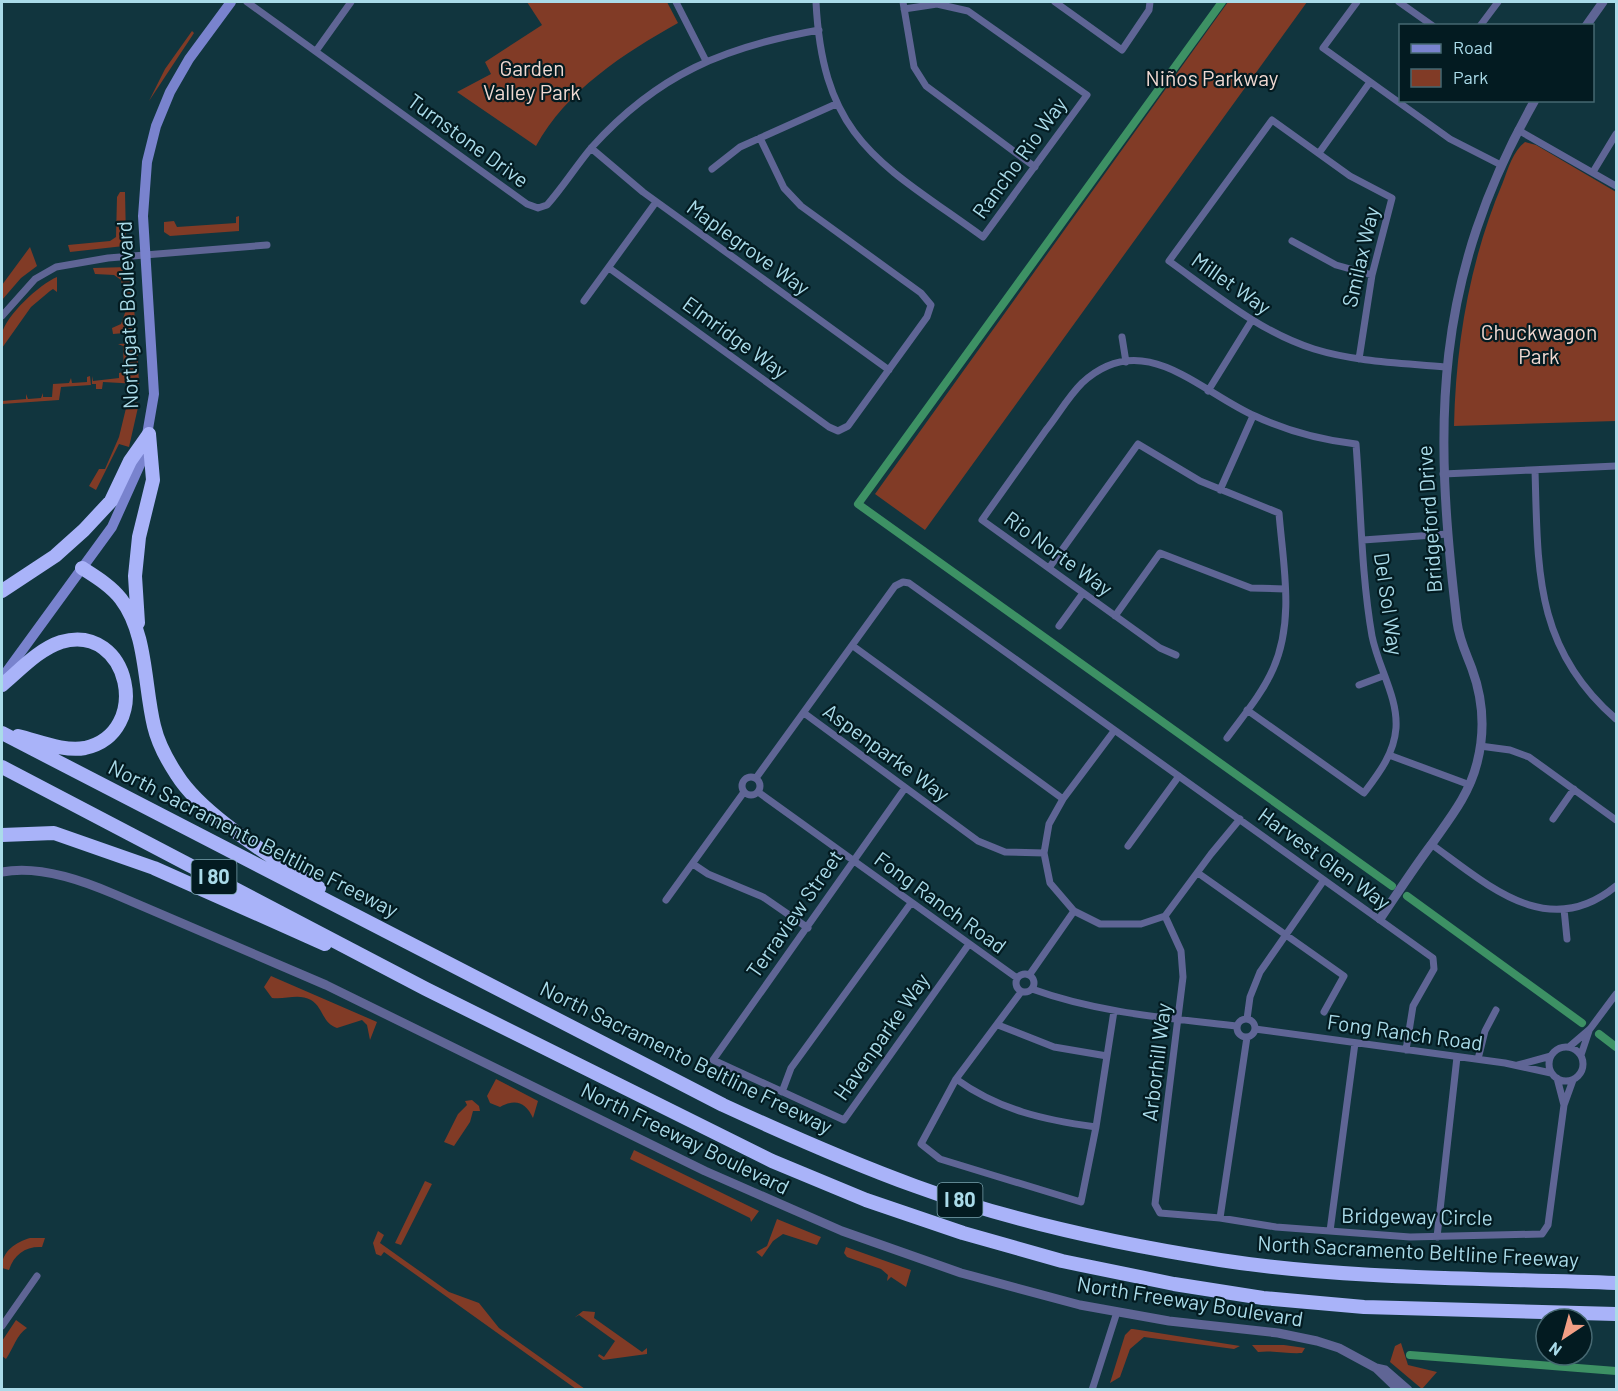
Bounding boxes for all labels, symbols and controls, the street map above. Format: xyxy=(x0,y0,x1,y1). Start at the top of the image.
legend xyxy=(1399,24,1594,102)
text: Road xyxy=(1453,36,1493,58)
park label: Garden Valley Park xyxy=(483,55,581,104)
park label: Niños Parkway xyxy=(1145,65,1279,90)
text: Park xyxy=(1453,66,1488,88)
street label: Turnstone Drive xyxy=(403,88,534,192)
street label: Rancho Rio Way xyxy=(966,91,1071,223)
street label: Maplegrove Way xyxy=(683,194,815,300)
street label: Smilax Way xyxy=(1336,204,1383,309)
street label: Northgate Boulevard xyxy=(111,221,142,410)
street label: Millet Way xyxy=(1188,247,1276,319)
street label: Elmridge Way xyxy=(678,290,794,383)
park label: Chuckwagon Park xyxy=(1481,319,1597,368)
street label: Bridgeford Drive xyxy=(1411,444,1446,594)
street label: Rio Norte Way xyxy=(1000,505,1118,601)
street label: Del Sol Way xyxy=(1370,551,1409,657)
street label: Aspenparke Way xyxy=(819,698,955,806)
street label: North Sacramento Beltline Freeway xyxy=(105,753,403,922)
street label: Harvest Glen Way xyxy=(1254,801,1396,914)
street label: Terraview Street xyxy=(740,844,847,982)
street label: Fong Ranch Road xyxy=(870,846,1012,958)
road number: I 80 xyxy=(192,860,236,894)
street label: Havenparke Way xyxy=(828,967,934,1105)
street label: North Sacramento Beltline Freeway xyxy=(537,975,837,1139)
street label: Arborhill Way xyxy=(1136,1001,1175,1122)
street label: Fong Ranch Road xyxy=(1326,1008,1485,1055)
street label: North Freeway Boulevard xyxy=(577,1076,794,1199)
road number: I 80 xyxy=(938,1183,982,1217)
street label: Bridgeway Circle xyxy=(1341,1202,1493,1229)
street label: North Sacramento Beltline Freeway xyxy=(1257,1230,1580,1271)
street label: North Freeway Boulevard xyxy=(1075,1270,1305,1331)
north arrow xyxy=(1534,1307,1594,1367)
text: N xyxy=(1545,1339,1565,1360)

